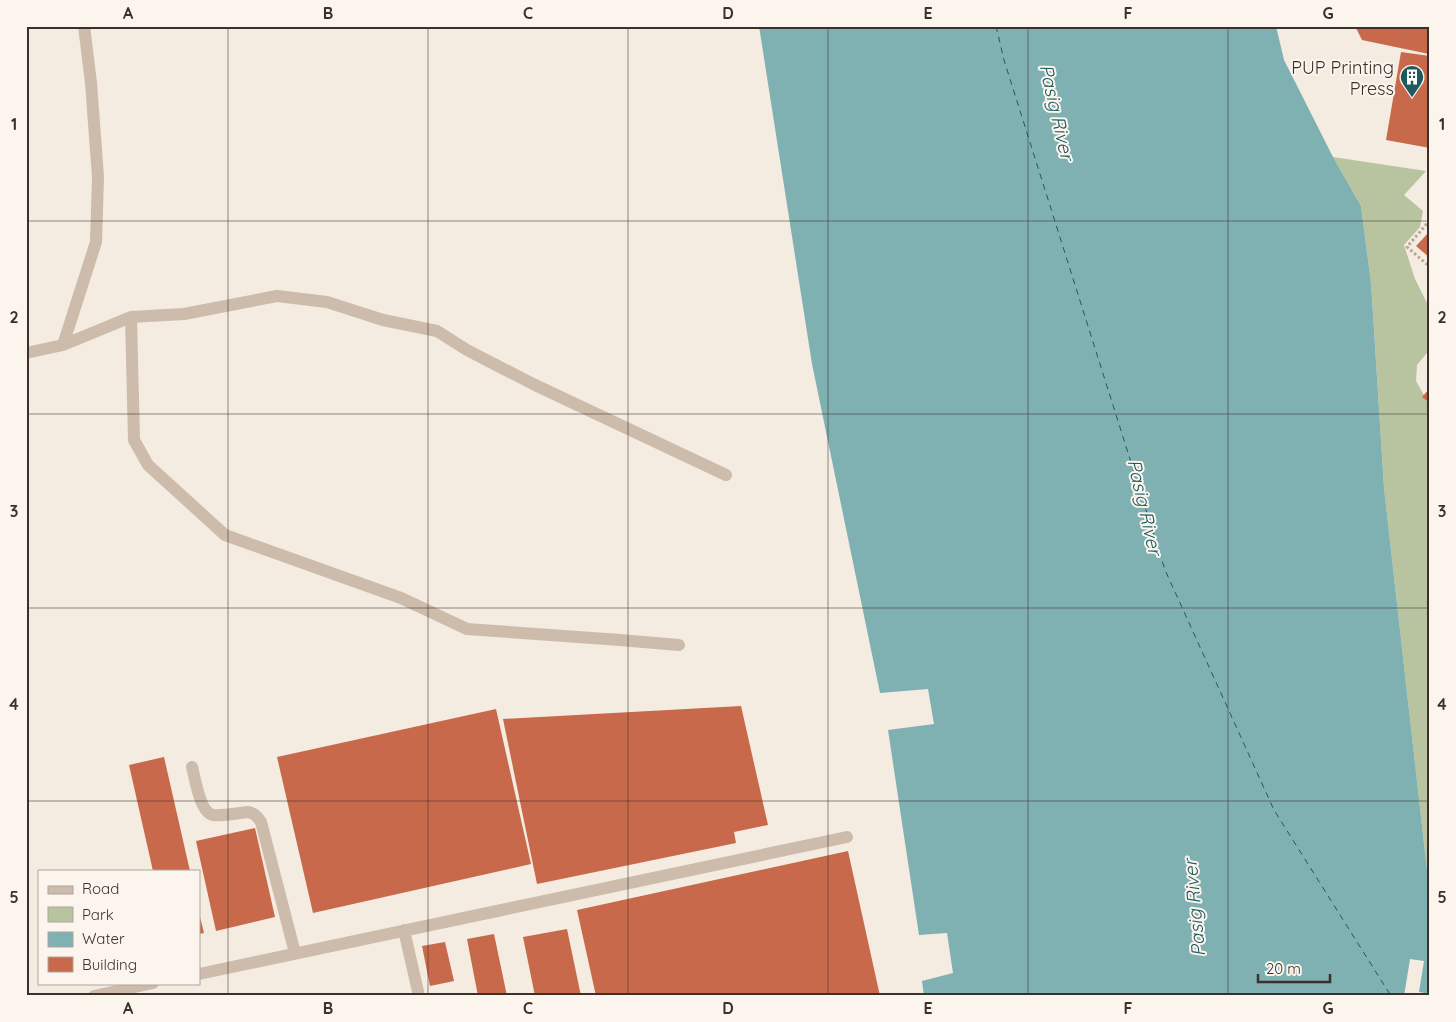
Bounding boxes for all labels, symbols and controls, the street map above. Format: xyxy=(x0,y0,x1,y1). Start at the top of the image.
text: A xyxy=(123,3,134,23)
text: B xyxy=(323,3,333,23)
text: C xyxy=(523,3,533,23)
text: D xyxy=(722,3,734,23)
text: E xyxy=(923,3,933,23)
text: F xyxy=(1124,3,1133,23)
text: G xyxy=(1322,3,1334,23)
place label: PUP Printing Press xyxy=(1291,56,1394,100)
water label: Pasig River xyxy=(1034,62,1080,165)
building icon: PUP Printing Press xyxy=(1399,64,1425,98)
text: 1 xyxy=(11,114,17,134)
text: 1 xyxy=(1439,114,1445,134)
text: 2 xyxy=(9,307,19,327)
text: 2 xyxy=(1437,307,1447,327)
water label: Pasig River xyxy=(1122,457,1168,560)
text: 3 xyxy=(10,501,18,521)
text: 3 xyxy=(1438,501,1446,521)
text: 4 xyxy=(9,694,19,714)
text: 4 xyxy=(1437,694,1447,714)
water label: Pasig River xyxy=(1178,856,1210,958)
legend xyxy=(38,870,200,984)
text: Road xyxy=(82,879,119,898)
text: 5 xyxy=(9,887,19,907)
text: 5 xyxy=(1437,887,1447,907)
text: Park xyxy=(82,905,114,924)
text: Water xyxy=(82,929,125,948)
scale bar xyxy=(1258,952,1331,984)
text: Building xyxy=(82,955,137,974)
text: 20 m xyxy=(1266,959,1301,978)
text: A xyxy=(123,998,134,1018)
text: B xyxy=(323,998,333,1018)
text: C xyxy=(523,998,533,1018)
text: D xyxy=(722,998,734,1018)
text: E xyxy=(923,998,933,1018)
text: F xyxy=(1124,998,1133,1018)
text: G xyxy=(1322,998,1334,1018)

